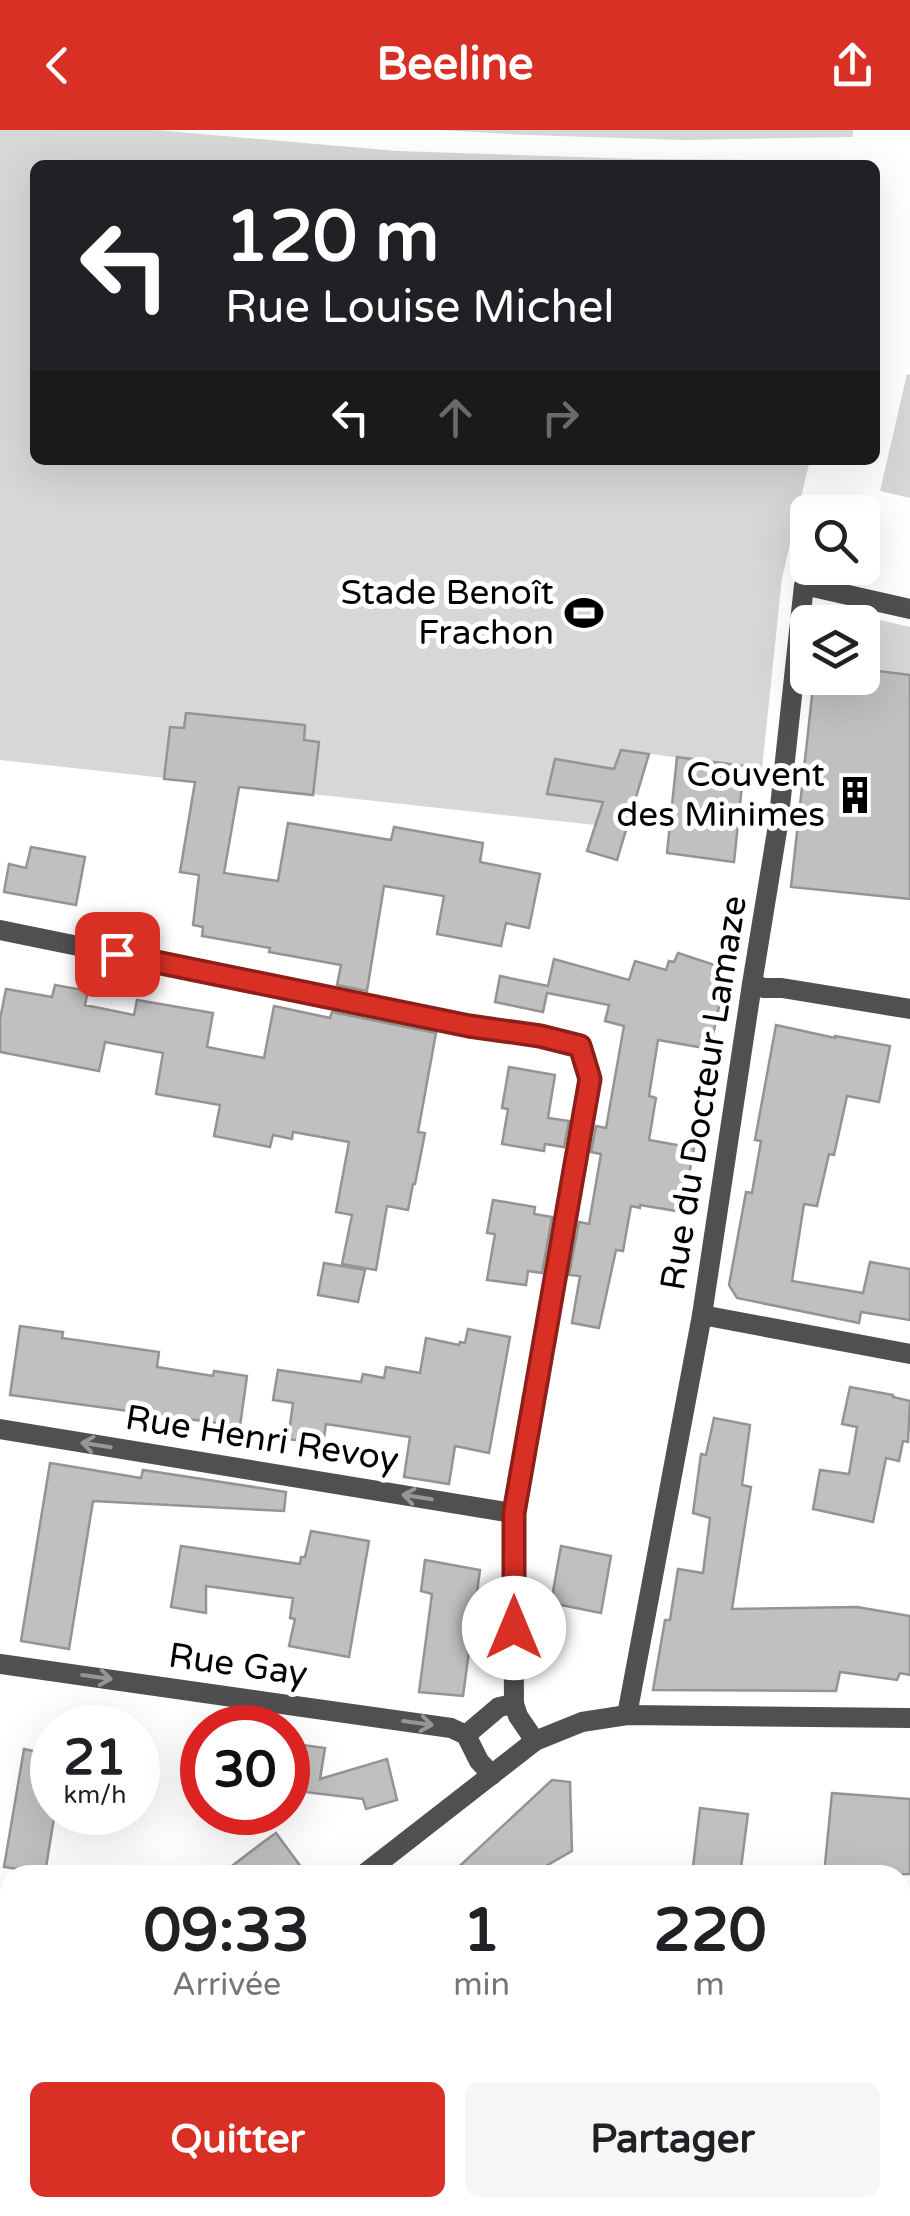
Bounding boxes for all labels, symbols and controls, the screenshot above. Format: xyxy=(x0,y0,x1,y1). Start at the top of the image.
icon: back xyxy=(30,38,85,93)
text: Beeline xyxy=(376,38,534,92)
icon: share xyxy=(825,38,880,93)
text: 120 m xyxy=(225,196,439,280)
icon: left xyxy=(60,200,190,330)
text: Rue Louise Michel xyxy=(225,281,615,335)
icon: left xyxy=(323,390,378,445)
icon: ahead xyxy=(428,390,483,445)
icon: right xyxy=(533,390,588,445)
map controls xyxy=(790,495,880,695)
button: search xyxy=(790,495,880,585)
place label: Stade Benoît Frachon xyxy=(341,572,554,654)
sports icon: Stade Benoît Frachon xyxy=(563,592,605,634)
button: layers xyxy=(790,605,880,695)
place label: Couvent des Minimes xyxy=(616,754,825,836)
building icon: Couvent des Minimes xyxy=(834,774,876,816)
street label: Rue du Docteur Lamaze xyxy=(652,893,756,1293)
pin xyxy=(75,912,160,997)
icon: arrive xyxy=(90,927,145,982)
street label: Rue Henri Revoy xyxy=(122,1397,402,1481)
one-way arrow xyxy=(81,1435,113,1454)
one-way arrow xyxy=(402,1487,434,1506)
position arrow xyxy=(462,1576,566,1680)
street label: Rue Gay xyxy=(166,1634,310,1696)
one-way arrow xyxy=(80,1669,112,1687)
speed limit sign: 30 xyxy=(180,1705,310,1835)
one-way arrow xyxy=(402,1714,434,1732)
text: 21 xyxy=(64,1728,126,1788)
text: km/h xyxy=(64,1780,126,1810)
text: 09:33 xyxy=(143,1895,310,1967)
text: 1 xyxy=(463,1895,500,1967)
text: 220 xyxy=(653,1895,767,1967)
text: Arrivée xyxy=(172,1966,281,2004)
text: min xyxy=(453,1966,510,2004)
text: m xyxy=(695,1966,725,2004)
button: Quitter xyxy=(30,2082,445,2197)
button: Partager xyxy=(465,2082,880,2197)

